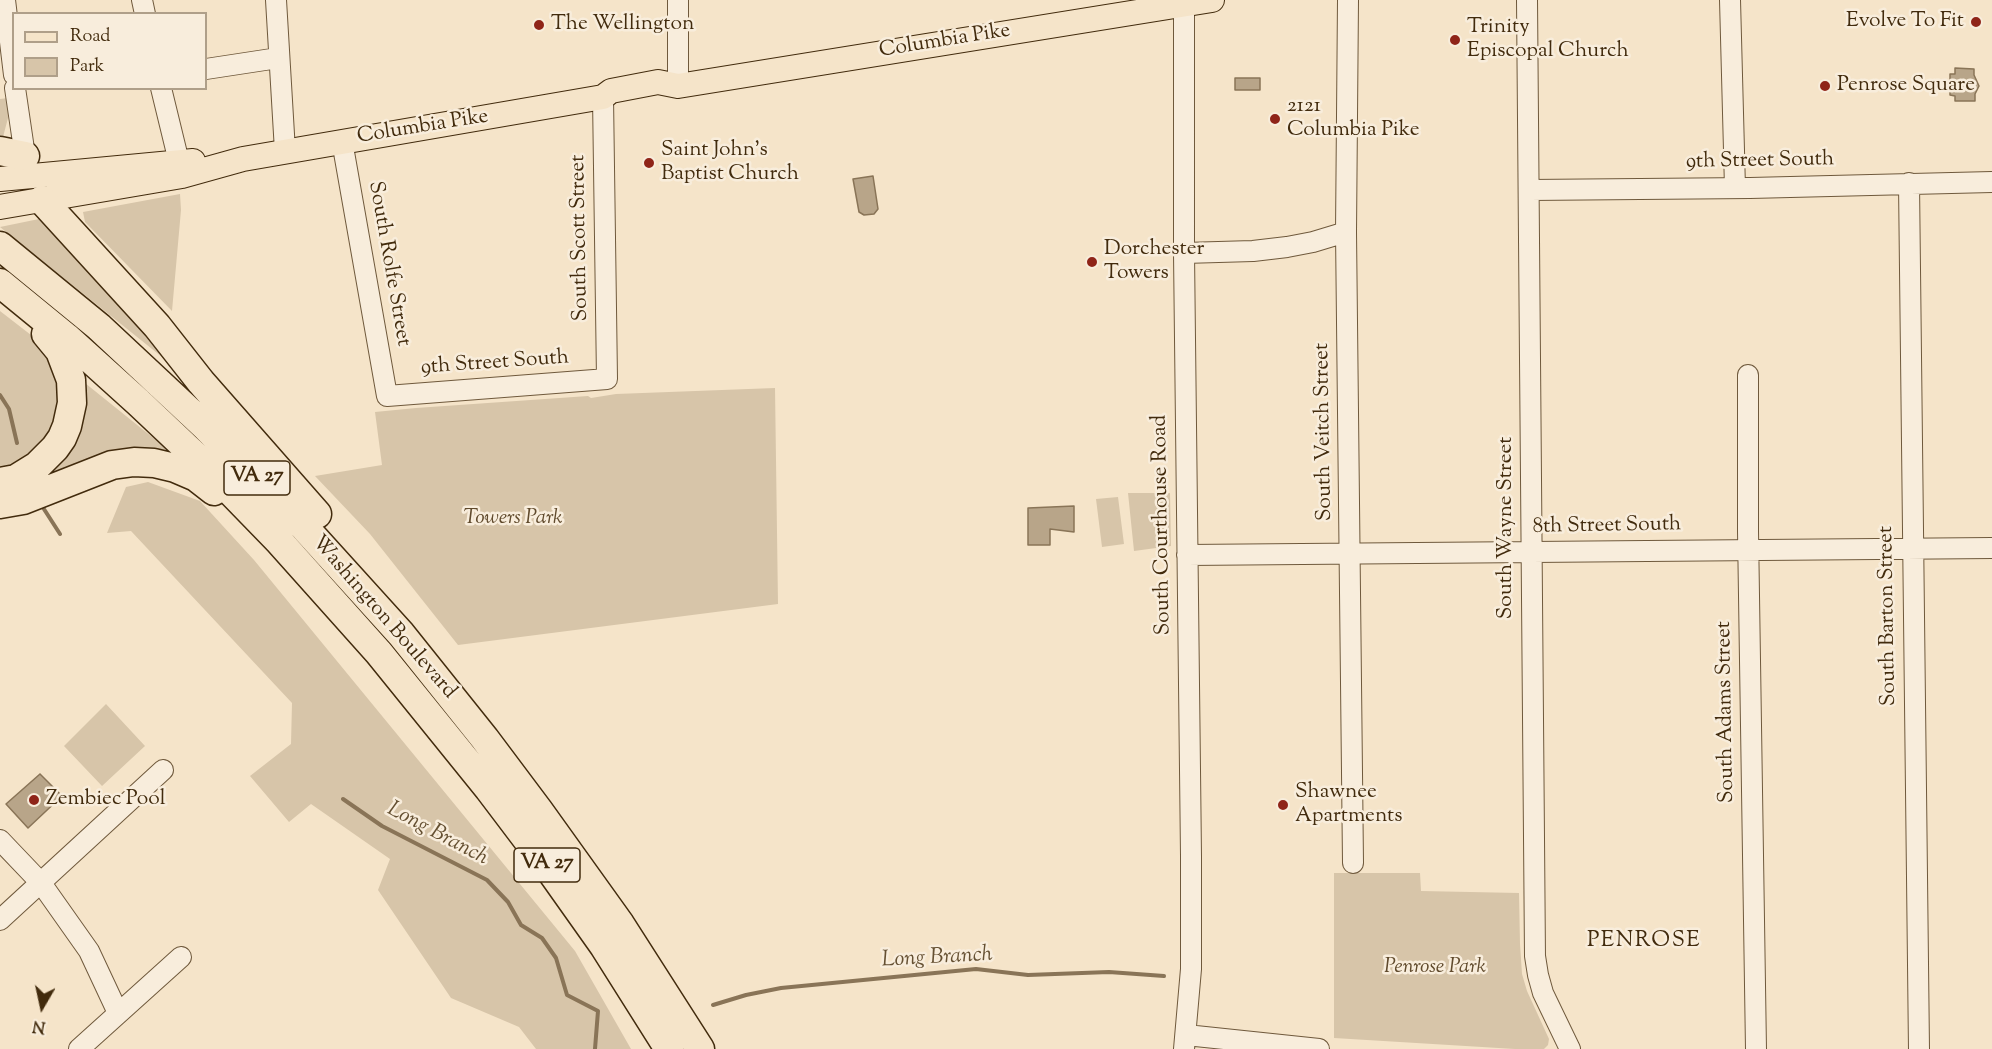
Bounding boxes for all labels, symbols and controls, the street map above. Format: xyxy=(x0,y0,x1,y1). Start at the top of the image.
place label: Evolve To Fit xyxy=(1846,9,1964,35)
legend xyxy=(12,12,207,90)
place label: The Wellington xyxy=(551,12,694,38)
place label: Trinity Episcopal Church xyxy=(1467,15,1629,65)
marker: Evolve To Fit xyxy=(1969,15,1983,29)
marker: The Wellington xyxy=(532,18,546,32)
street label: Columbia Pike xyxy=(878,19,1012,65)
text: Road xyxy=(70,24,110,50)
marker: Trinity Episcopal Church xyxy=(1448,33,1462,47)
text: Park xyxy=(70,54,104,80)
place label: Penrose Square xyxy=(1837,73,1975,99)
marker: Penrose Square xyxy=(1818,79,1832,93)
place label: 2121 Columbia Pike xyxy=(1287,94,1420,144)
street label: Columbia Pike xyxy=(356,105,490,151)
marker: 2121 Columbia Pike xyxy=(1268,112,1282,126)
place label: Saint John's Baptist Church xyxy=(661,138,799,188)
street label: 9th Street South xyxy=(1686,148,1834,176)
street label: South Scott Street xyxy=(567,155,595,321)
marker: Saint John's Baptist Church xyxy=(642,156,656,170)
street label: South Rolfe Street xyxy=(361,180,415,348)
place label: Dorchester Towers xyxy=(1104,237,1204,287)
marker: Dorchester Towers xyxy=(1085,255,1099,269)
street label: South Veitch Street xyxy=(1311,343,1339,521)
street label: 9th Street South xyxy=(420,346,570,382)
street label: South Courthouse Road xyxy=(1148,415,1178,635)
street label: South Wayne Street xyxy=(1494,437,1520,619)
road number: VA 27 xyxy=(224,461,290,495)
park label: Towers Park xyxy=(463,506,563,532)
street label: 8th Street South xyxy=(1532,513,1682,541)
street label: South Barton Street xyxy=(1875,526,1903,706)
street label: Washington Boulevard xyxy=(305,531,461,705)
street label: South Adams Street xyxy=(1713,621,1741,803)
place label: Shawnee Apartments xyxy=(1295,780,1403,830)
place label: Zembiec Pool xyxy=(46,787,166,813)
marker: Zembiec Pool xyxy=(27,793,41,807)
water label: Long Branch xyxy=(382,797,492,873)
marker: Shawnee Apartments xyxy=(1276,798,1290,812)
road number: VA 27 xyxy=(514,848,580,882)
district label: PENROSE xyxy=(1587,929,1701,955)
water label: Long Branch xyxy=(881,943,993,975)
park label: Penrose Park xyxy=(1384,955,1486,981)
north arrow xyxy=(12,977,72,1037)
text: N xyxy=(31,1013,47,1038)

